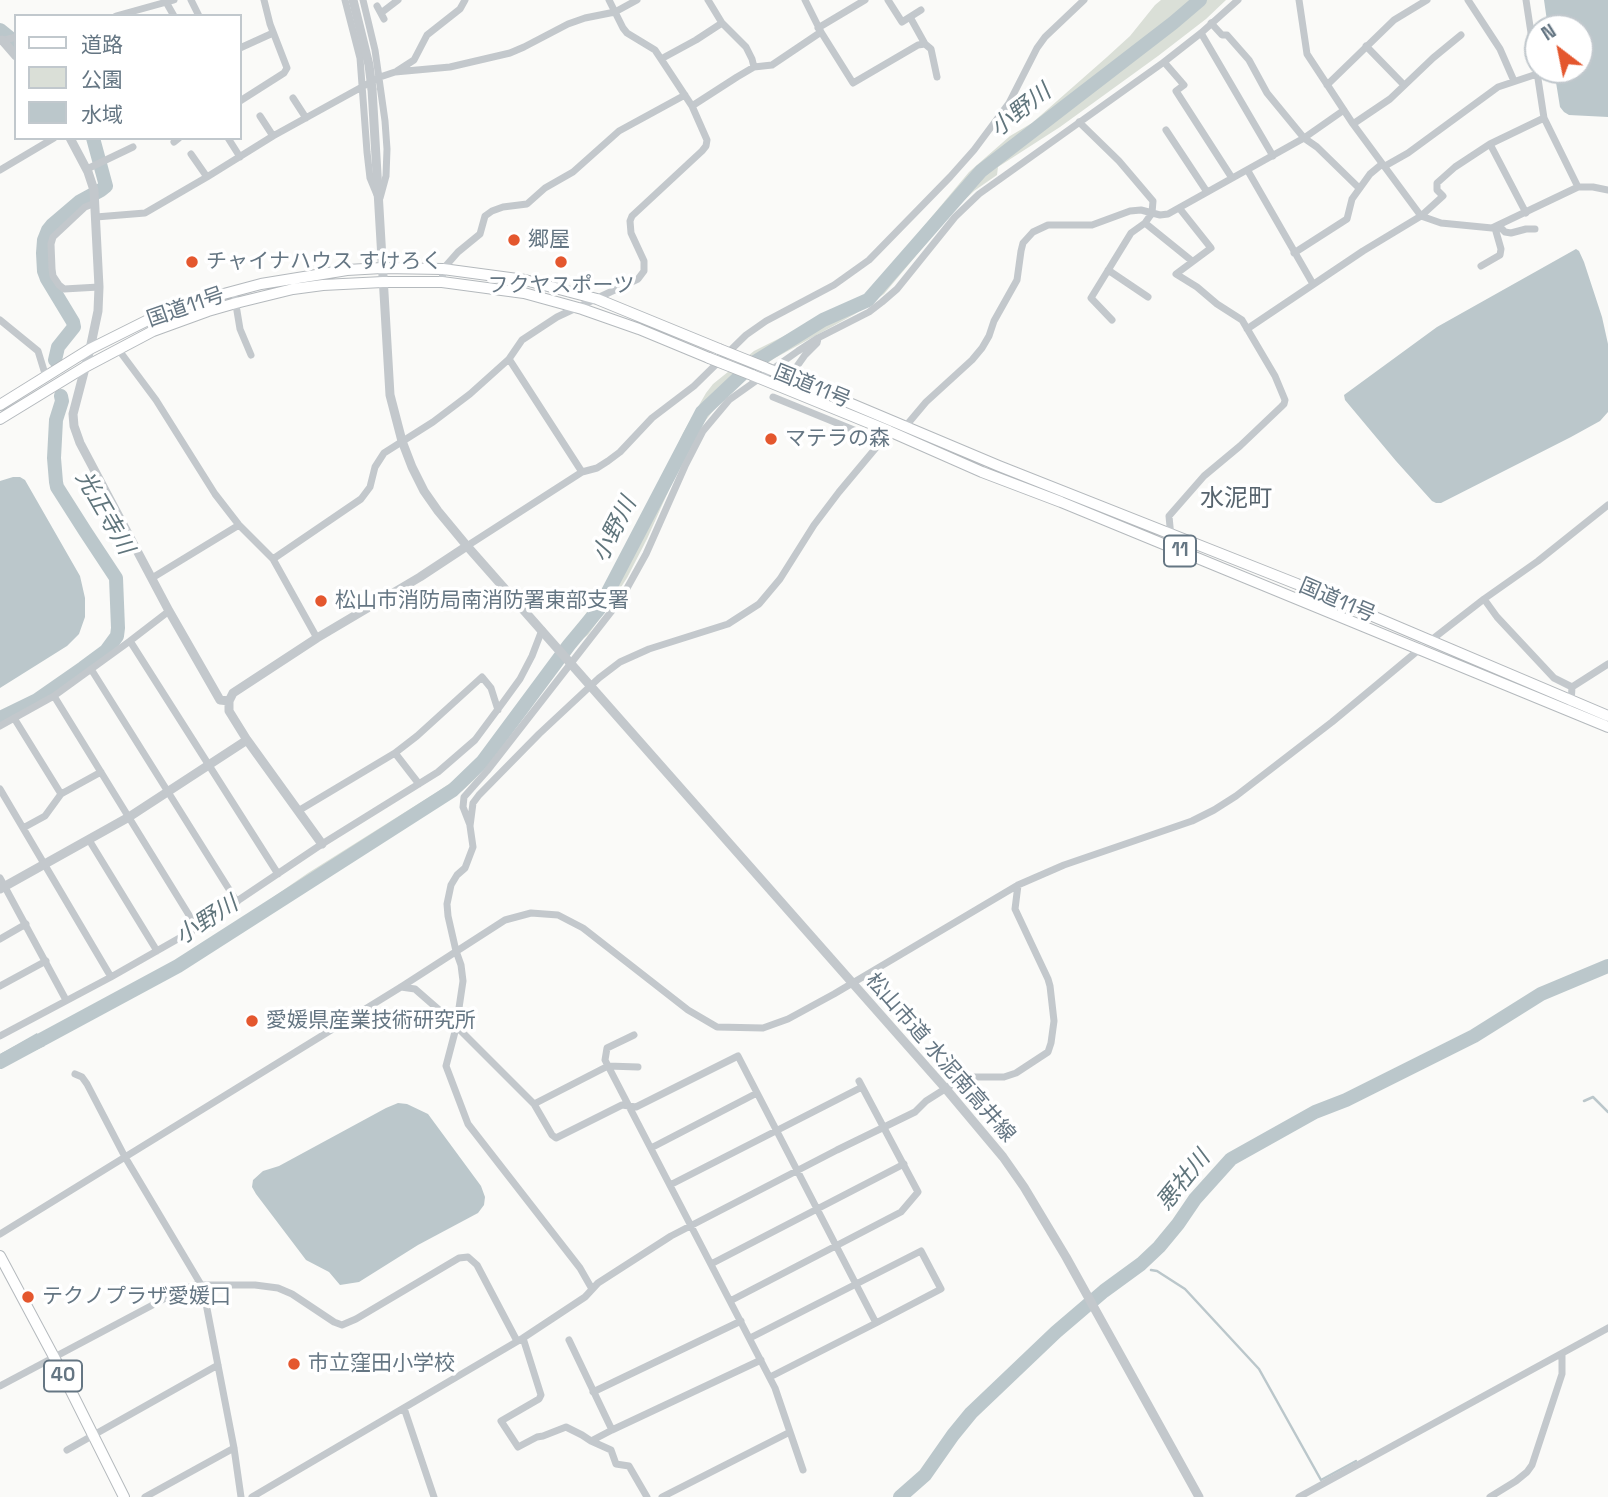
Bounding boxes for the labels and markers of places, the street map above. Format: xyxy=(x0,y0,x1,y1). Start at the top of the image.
place label: 郷屋 xyxy=(528,227,570,253)
marker: 郷屋 xyxy=(506,232,522,248)
place label: チャイナハウス すけろく xyxy=(206,249,442,275)
marker: チャイナハウス すけろく xyxy=(184,254,200,270)
marker: フクヤスポーツ xyxy=(553,254,569,270)
place label: フクヤスポーツ xyxy=(488,273,634,299)
place label: マテラの森 xyxy=(785,426,890,452)
marker: マテラの森 xyxy=(763,431,779,447)
place label: 松山市消防局南消防署東部支署 xyxy=(335,588,629,614)
marker: 松山市消防局南消防署東部支署 xyxy=(313,593,329,609)
place label: 愛媛県産業技術研究所 xyxy=(266,1008,476,1034)
marker: 愛媛県産業技術研究所 xyxy=(244,1013,260,1029)
place label: テクノプラザ愛媛口 xyxy=(42,1284,231,1310)
marker: テクノプラザ愛媛口 xyxy=(20,1289,36,1305)
place label: 市立窪田小学校 xyxy=(308,1351,455,1377)
marker: 市立窪田小学校 xyxy=(286,1356,302,1372)

